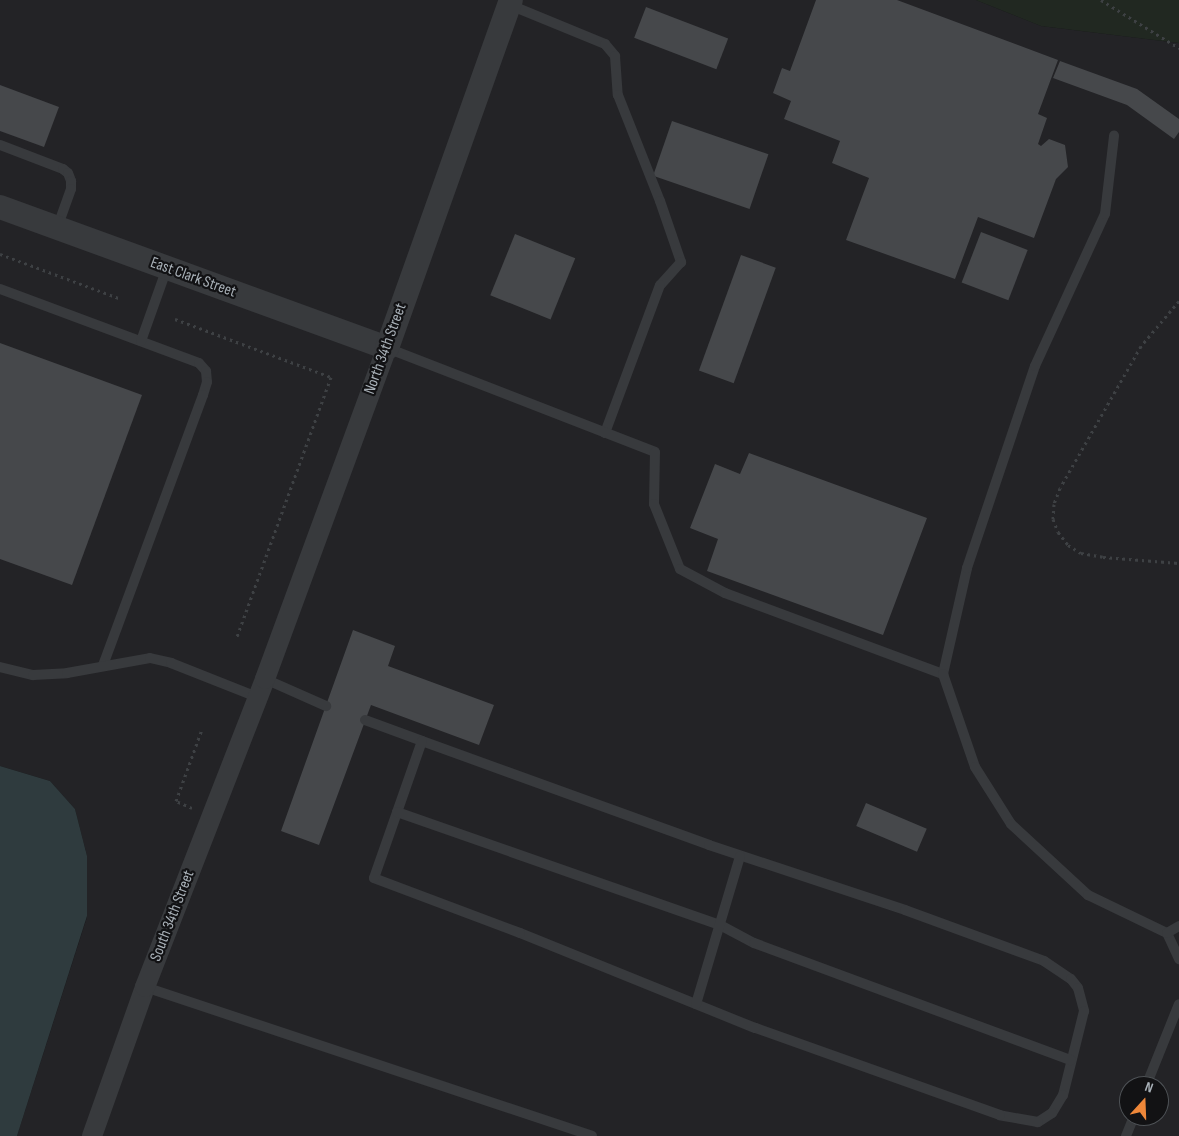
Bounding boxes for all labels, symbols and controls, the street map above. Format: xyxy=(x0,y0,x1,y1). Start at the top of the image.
street label: East Clark Street xyxy=(148,254,238,302)
street label: North 34th Street xyxy=(361,301,411,397)
street label: South 34th Street xyxy=(147,868,199,964)
north arrow xyxy=(1119,1076,1169,1126)
text: N xyxy=(1143,1078,1155,1097)

